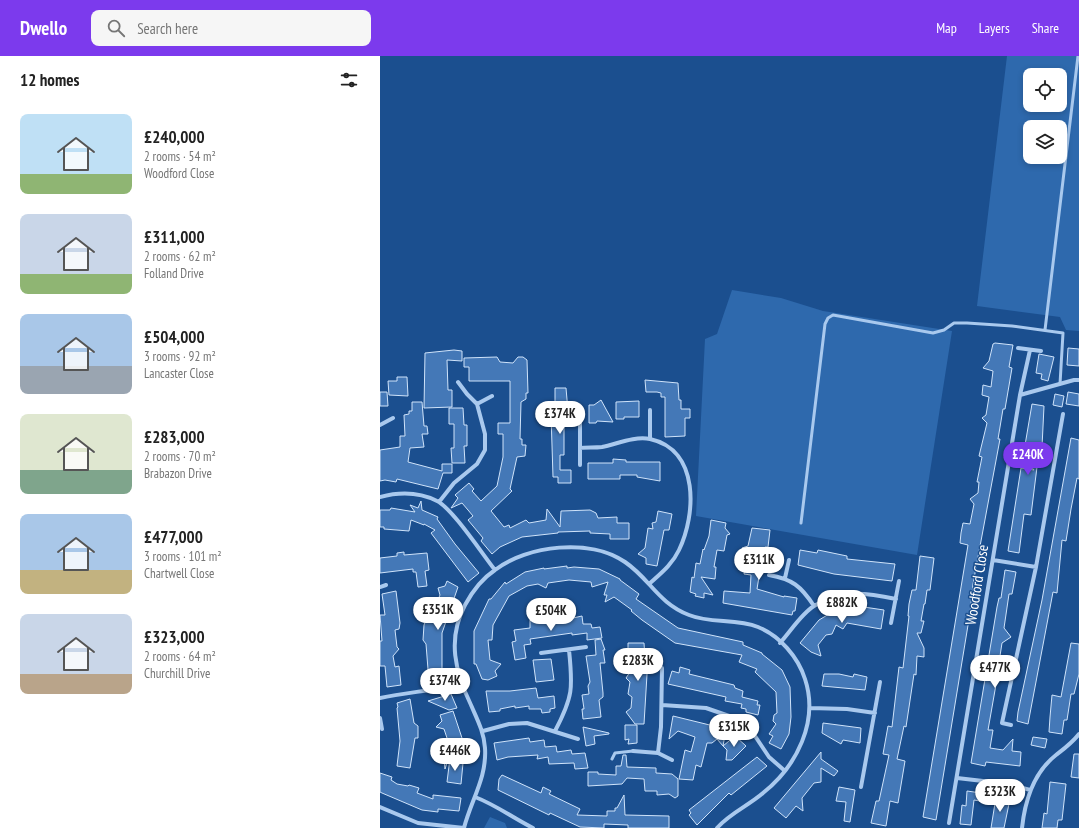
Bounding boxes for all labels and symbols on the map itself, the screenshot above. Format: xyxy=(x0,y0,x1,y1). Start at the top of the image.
pin: £374K xyxy=(532,401,588,435)
pin: £240K xyxy=(1000,442,1056,476)
street label: Woodford Close xyxy=(961,543,992,626)
pin: £311K xyxy=(731,547,787,581)
pin: £882K xyxy=(814,590,870,624)
pin: £351K xyxy=(410,597,466,631)
pin: £504K xyxy=(523,598,579,632)
pin: £283K xyxy=(610,648,666,682)
pin: £477K xyxy=(967,655,1023,689)
pin: £374K xyxy=(417,668,473,702)
pin: £315K xyxy=(706,714,762,748)
pin: £446K xyxy=(427,738,483,772)
pin: £323K xyxy=(972,779,1028,813)

